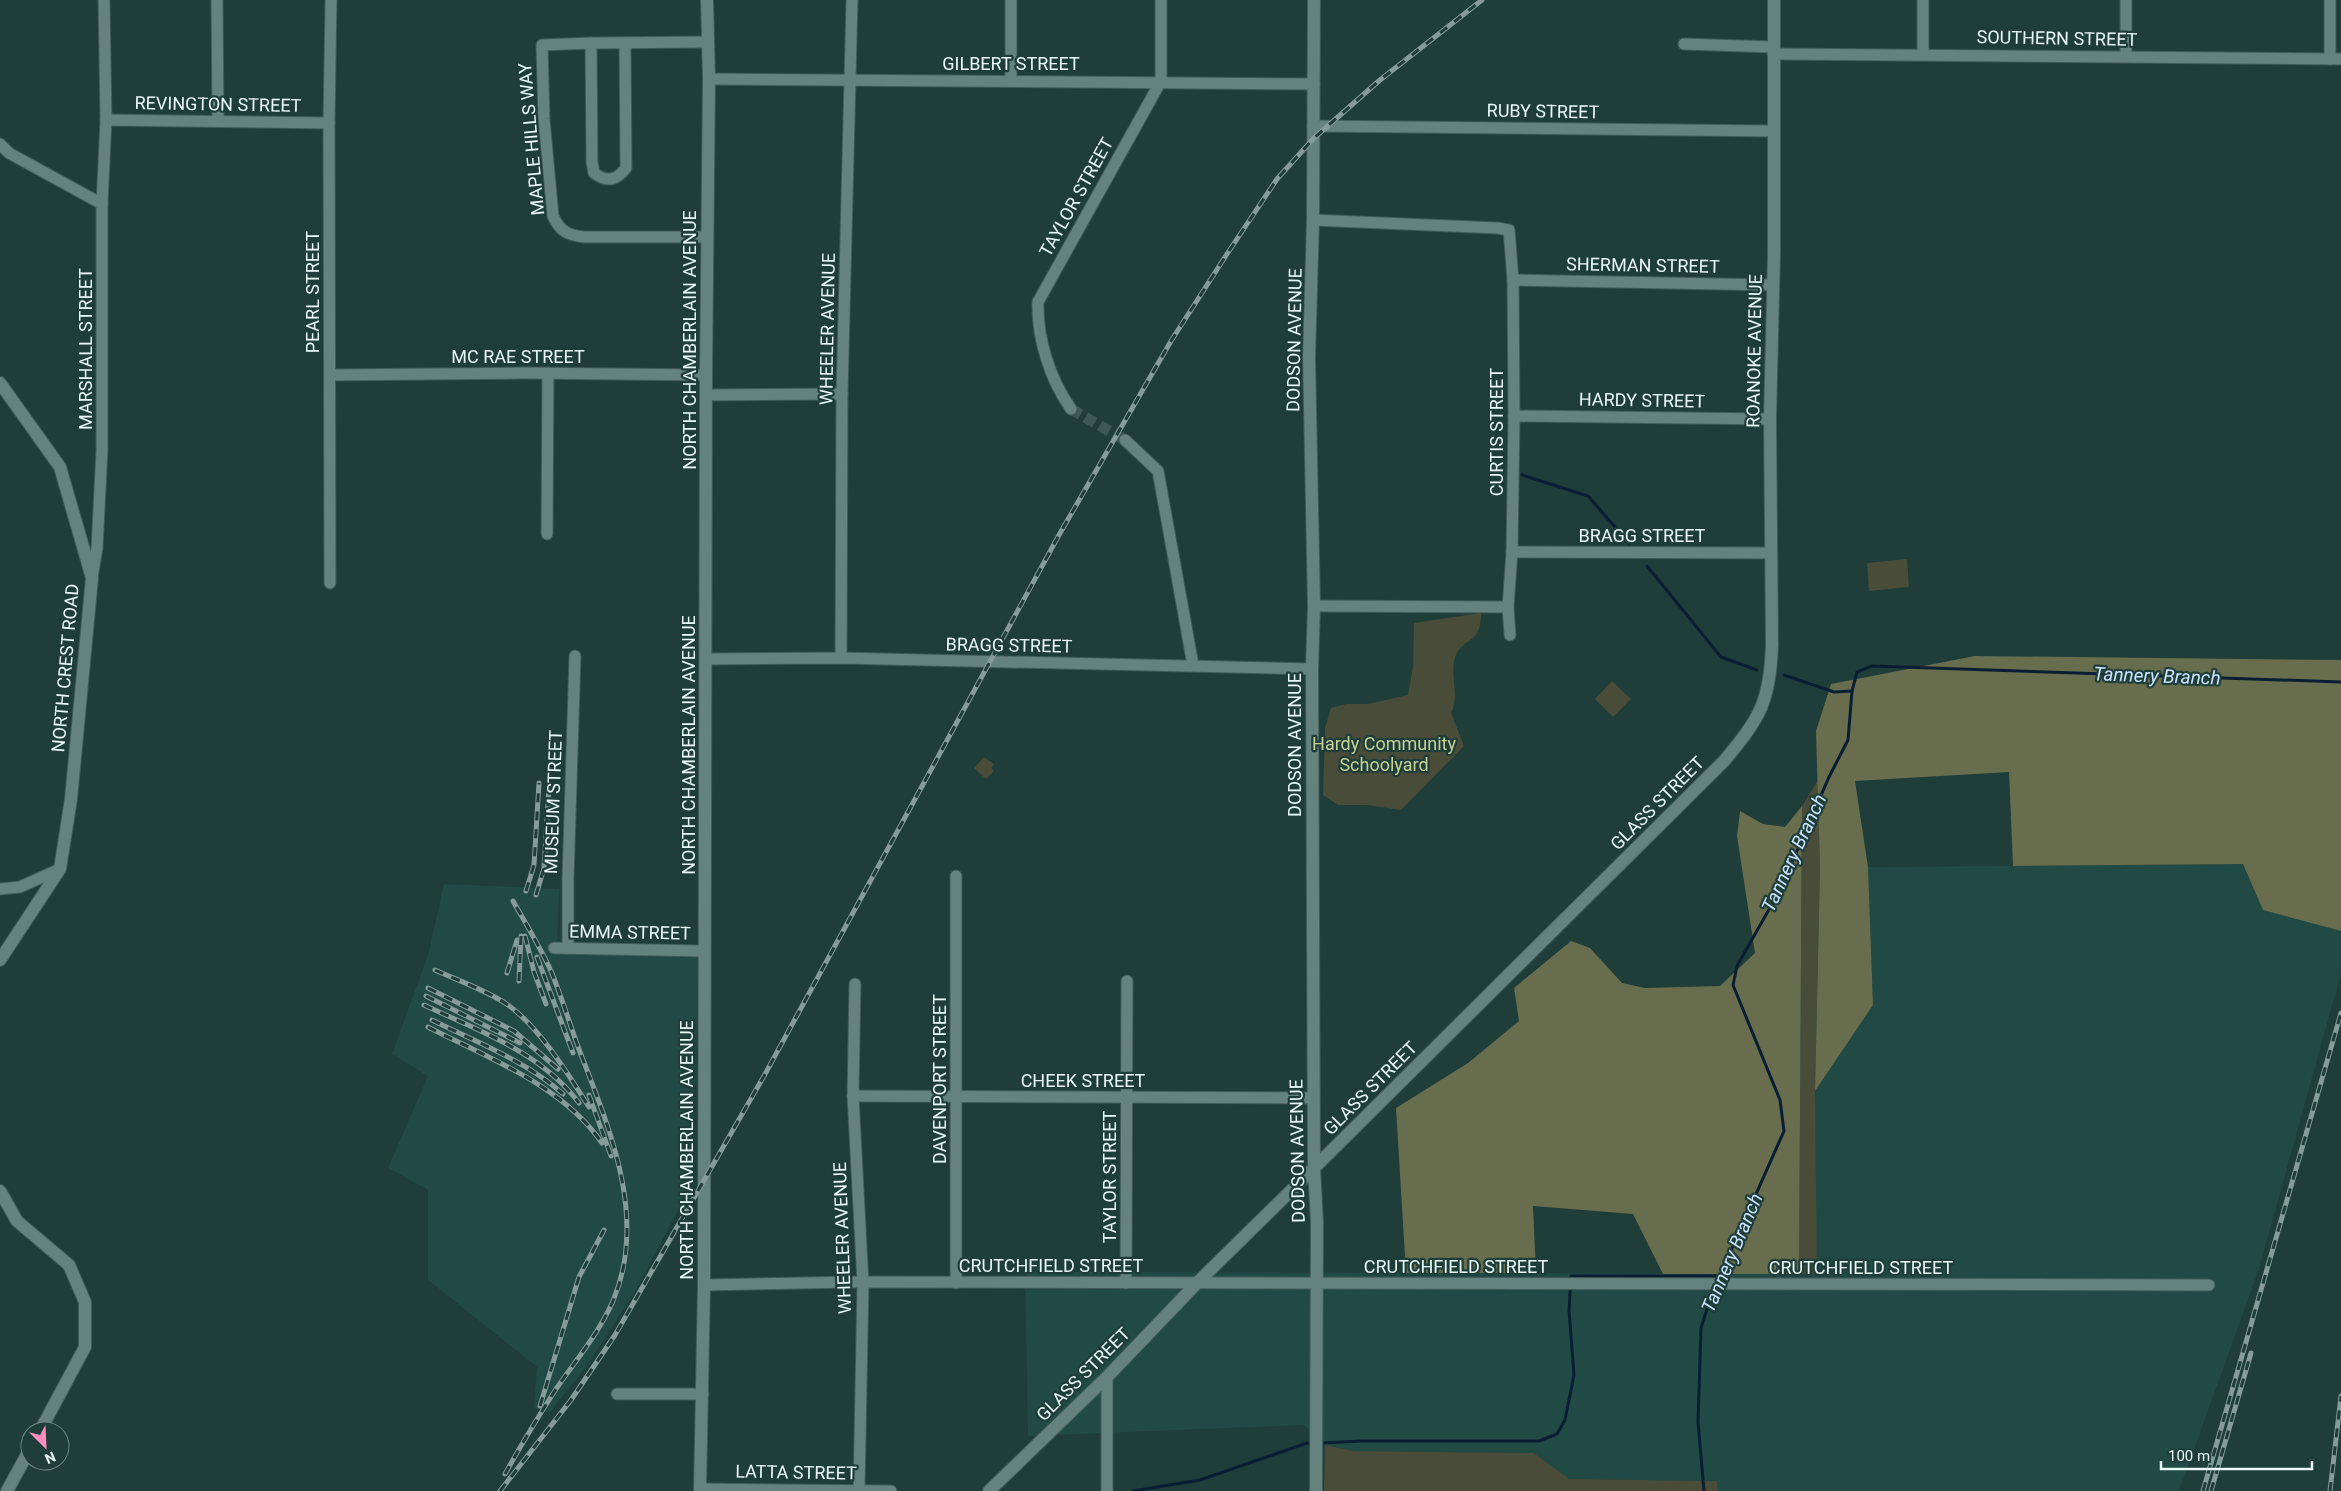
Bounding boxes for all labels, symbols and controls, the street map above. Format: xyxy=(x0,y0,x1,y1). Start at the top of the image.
street label: SOUTHERN STREET xyxy=(1976,26,2138,50)
street label: GILBERT STREET xyxy=(942,53,1080,74)
street label: MAPLE HILLS WAY xyxy=(514,62,548,216)
street label: REVINGTON STREET xyxy=(134,92,302,116)
street label: RUBY STREET xyxy=(1486,100,1600,122)
street label: TAYLOR STREET xyxy=(1035,134,1117,260)
street label: NORTH CHAMBERLAIN AVENUE xyxy=(679,210,700,470)
street label: PEARL STREET xyxy=(302,231,323,353)
street label: WHEELER AVENUE xyxy=(815,253,839,405)
street label: SHERMAN STREET xyxy=(1566,253,1720,277)
street label: MARSHALL STREET xyxy=(75,268,96,430)
street label: DODSON AVENUE xyxy=(1282,268,1306,412)
street label: ROANOKE AVENUE xyxy=(1742,274,1766,428)
street label: MC RAE STREET xyxy=(451,346,585,367)
street label: CURTIS STREET xyxy=(1486,368,1507,496)
street label: HARDY STREET xyxy=(1579,388,1706,412)
street label: BRAGG STREET xyxy=(1579,525,1706,546)
street label: NORTH CREST ROAD xyxy=(47,583,83,753)
street label: NORTH CHAMBERLAIN AVENUE xyxy=(678,615,699,875)
street label: BRAGG STREET xyxy=(945,633,1073,657)
water label: Tannery Branch xyxy=(2093,662,2221,690)
street label: DODSON AVENUE xyxy=(1284,673,1305,817)
street label: MUSEUM STREET xyxy=(540,729,566,874)
park label: Hardy Community Schoolyard xyxy=(1312,733,1456,775)
street label: GLASS STREET xyxy=(1606,752,1708,854)
water label: Tannery Branch xyxy=(1757,790,1831,916)
street label: EMMA STREET xyxy=(569,920,691,944)
street label: DAVENPORT STREET xyxy=(929,994,950,1164)
street label: NORTH CHAMBERLAIN AVENUE xyxy=(676,1020,697,1280)
street label: GLASS STREET xyxy=(1319,1037,1421,1139)
street label: CHEEK STREET xyxy=(1021,1070,1146,1091)
street label: DODSON AVENUE xyxy=(1285,1079,1309,1223)
street label: TAYLOR STREET xyxy=(1099,1110,1120,1243)
street label: WHEELER AVENUE xyxy=(829,1162,855,1314)
water label: Tannery Branch xyxy=(1697,1190,1767,1316)
street label: CRUTCHFIELD STREET xyxy=(959,1255,1143,1276)
street label: CRUTCHFIELD STREET xyxy=(1364,1256,1548,1277)
street label: CRUTCHFIELD STREET xyxy=(1769,1257,1953,1278)
street label: GLASS STREET xyxy=(1032,1323,1134,1425)
north arrow xyxy=(20,1421,70,1471)
scale bar xyxy=(2161,1438,2312,1470)
text: 100 m xyxy=(2168,1447,2210,1465)
text: N xyxy=(43,1449,58,1467)
street label: LATTA STREET xyxy=(735,1460,857,1484)

